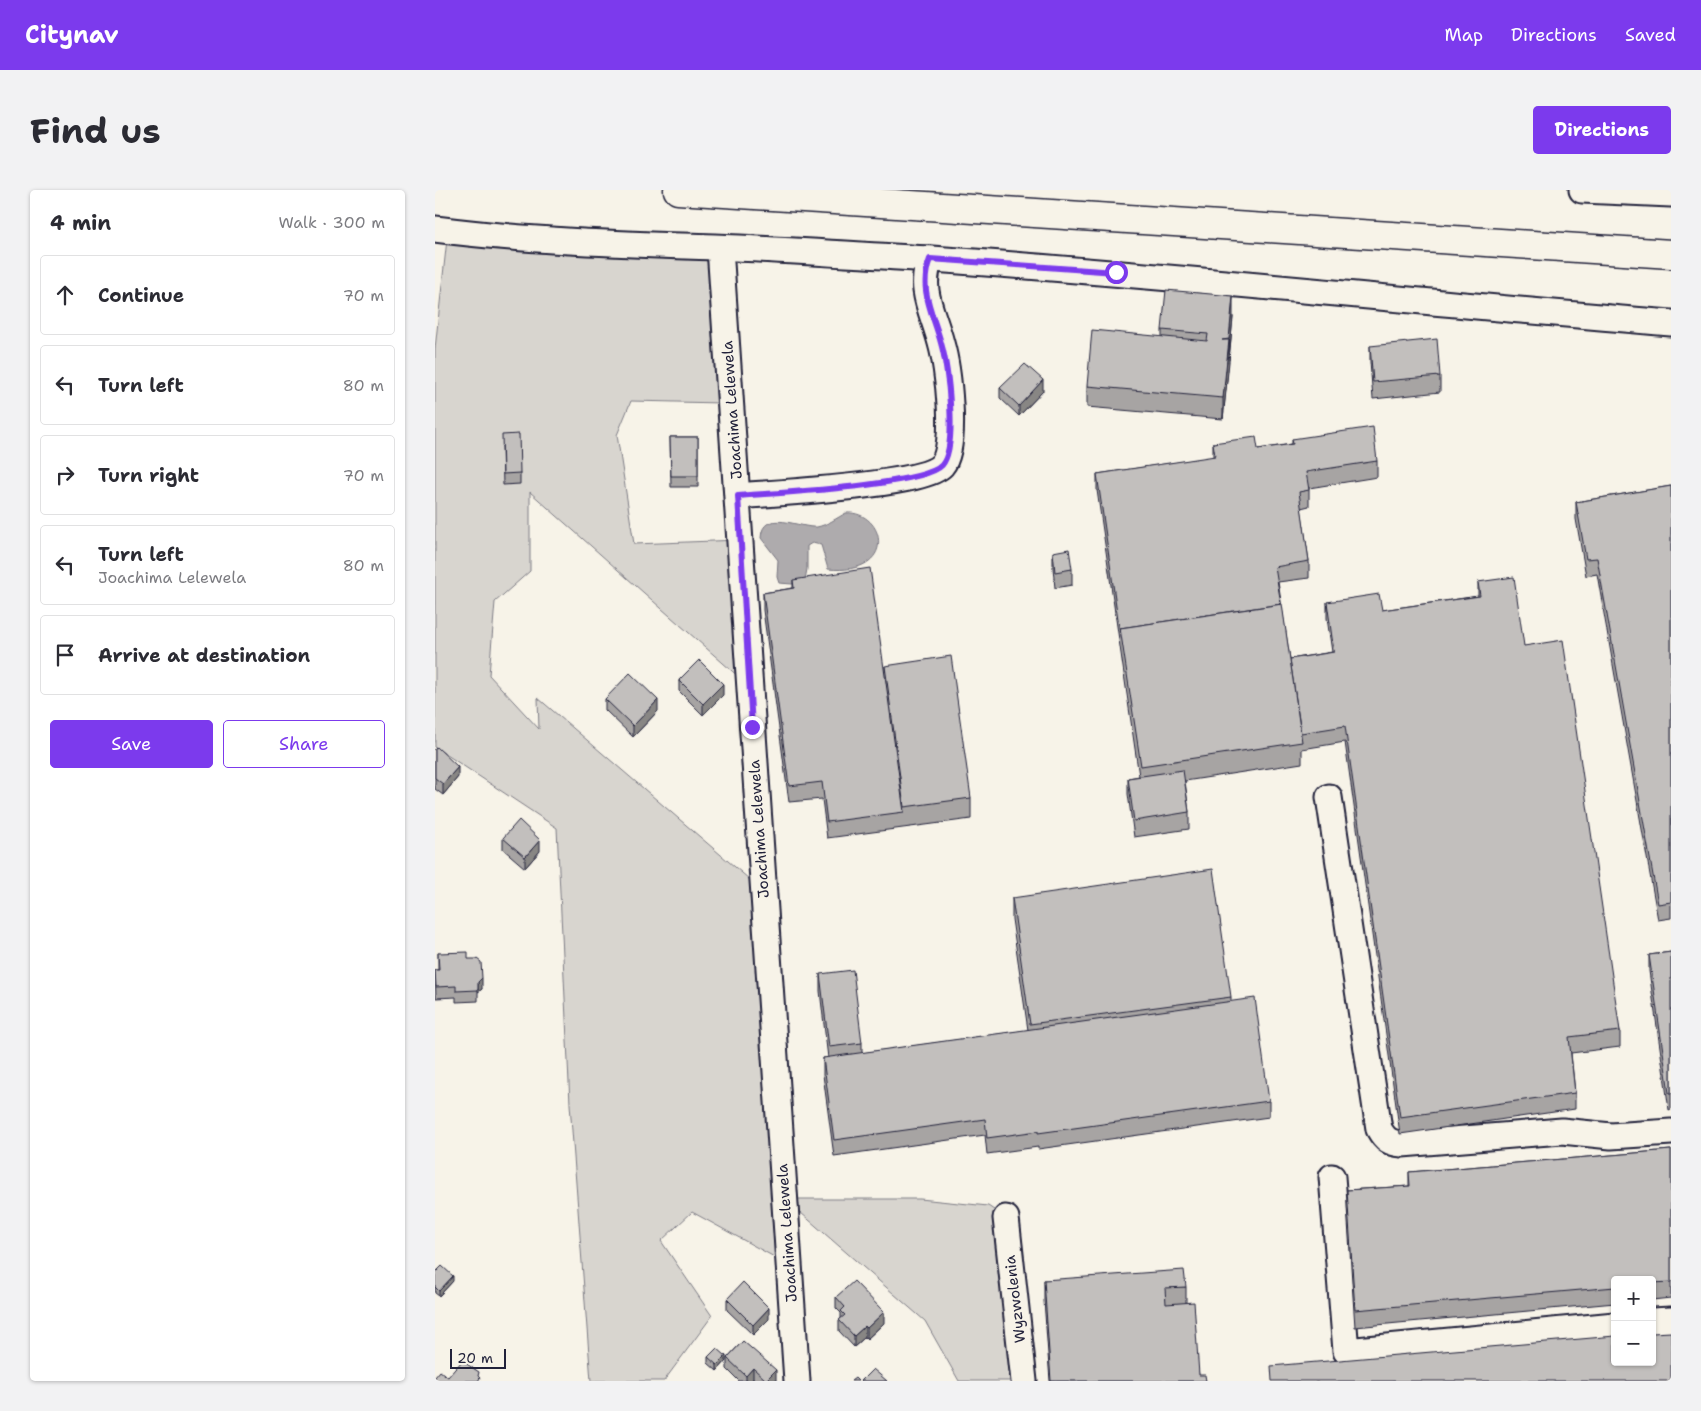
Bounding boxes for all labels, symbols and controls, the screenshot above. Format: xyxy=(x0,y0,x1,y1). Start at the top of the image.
text: Citynav xyxy=(25,19,119,51)
text: Map xyxy=(1445,23,1483,47)
text: Directions xyxy=(1511,23,1597,47)
text: Saved xyxy=(1625,23,1676,47)
button: Directions xyxy=(1533,106,1671,154)
text: Find us xyxy=(30,107,161,154)
text: 4 min xyxy=(50,209,111,237)
text: Walk · 300 m xyxy=(278,212,385,233)
route start xyxy=(1105,261,1128,284)
icon: ahead xyxy=(51,281,79,309)
text: Continue xyxy=(98,283,184,308)
text: 70 m xyxy=(343,285,384,306)
street label: Joachima Lelewela xyxy=(717,339,747,480)
icon: left xyxy=(51,371,79,399)
text: Turn left xyxy=(98,373,184,398)
text: 80 m xyxy=(343,375,384,396)
icon: right xyxy=(51,461,79,489)
text: Turn right xyxy=(98,463,199,488)
text: 70 m xyxy=(343,465,384,486)
text: Turn left xyxy=(98,542,184,567)
icon: left xyxy=(51,551,79,579)
text: 80 m xyxy=(343,555,384,576)
text: Joachima Lelewela xyxy=(98,567,246,588)
icon: arrive xyxy=(51,641,79,669)
text: Arrive at destination xyxy=(98,643,310,668)
route end xyxy=(741,716,764,739)
button: Save xyxy=(50,720,213,768)
button: Share xyxy=(223,720,385,768)
street label: Joachima Lelewela xyxy=(744,758,774,899)
street label: Joachima Lelewela xyxy=(772,1162,802,1303)
street label: Wyzwolenia xyxy=(1000,1253,1030,1344)
map controls xyxy=(1611,1276,1656,1366)
button: + xyxy=(1611,1276,1656,1321)
button: − xyxy=(1611,1321,1656,1366)
scale bar xyxy=(450,1346,506,1369)
text: 20 m xyxy=(457,1349,493,1367)

